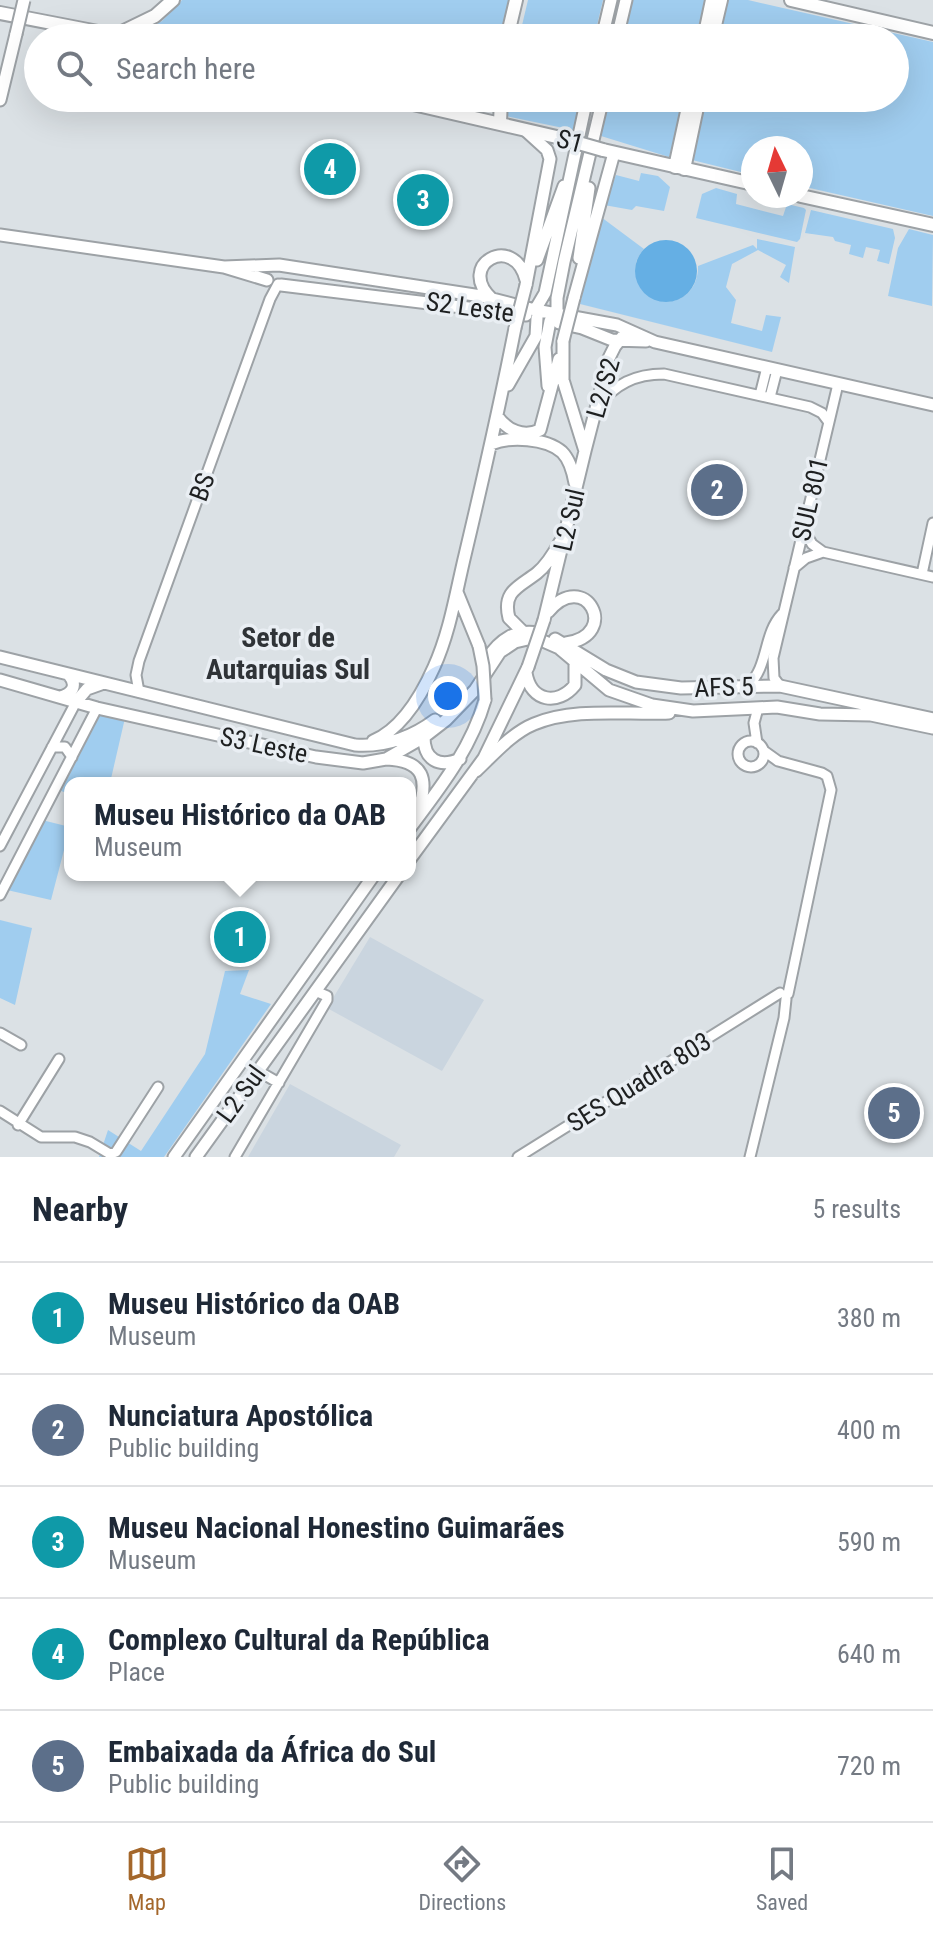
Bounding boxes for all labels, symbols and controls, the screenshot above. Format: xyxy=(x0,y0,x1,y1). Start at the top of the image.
search box xyxy=(24,24,909,112)
icon: search xyxy=(52,46,96,90)
text: Search here xyxy=(116,51,256,86)
street label: S1 xyxy=(553,123,587,159)
north arrow xyxy=(741,136,813,208)
pin: 4 xyxy=(304,139,356,199)
pin: 3 xyxy=(397,170,449,230)
street label: S2 Leste xyxy=(424,286,516,328)
street label: L2/S2 xyxy=(580,354,626,422)
street label: SUL 801 xyxy=(786,454,834,544)
pin: 2 xyxy=(691,460,743,520)
street label: BS xyxy=(183,469,221,505)
street label: L2 Sul xyxy=(547,486,591,554)
district label: Setor de Autarquias Sul xyxy=(206,621,370,686)
street label: AFS 5 xyxy=(694,671,754,703)
your location xyxy=(428,676,468,716)
street label: S3 Leste xyxy=(218,721,310,769)
popup xyxy=(64,777,416,881)
text: Museu Histórico da OAB xyxy=(94,797,386,832)
text: Museum xyxy=(94,832,182,862)
pin: 1 xyxy=(214,907,266,967)
street label: SES Quadra 803 xyxy=(562,1026,716,1138)
street label: L2 Sul xyxy=(210,1060,272,1128)
pin: 5 xyxy=(868,1083,920,1143)
text: Nearby xyxy=(32,1189,128,1229)
text: 5 results xyxy=(812,1194,901,1224)
text: Museu Histórico da OAB xyxy=(108,1286,400,1321)
text: 1 xyxy=(51,1303,65,1333)
text: 380 m xyxy=(837,1303,901,1333)
text: Museum xyxy=(108,1321,196,1351)
text: Nunciatura Apostólica xyxy=(108,1398,373,1433)
text: 2 xyxy=(51,1415,65,1445)
text: 400 m xyxy=(837,1415,901,1445)
text: Public building xyxy=(108,1433,259,1463)
text: Museu Nacional Honestino Guimarães xyxy=(108,1510,565,1545)
text: 3 xyxy=(51,1527,65,1557)
text: 590 m xyxy=(837,1527,901,1557)
text: Museum xyxy=(108,1545,196,1575)
text: Complexo Cultural da República xyxy=(108,1622,490,1657)
text: 4 xyxy=(51,1639,65,1669)
text: 640 m xyxy=(837,1639,901,1669)
text: Place xyxy=(108,1657,165,1687)
text: Embaixada da África do Sul xyxy=(108,1734,436,1769)
text: 5 xyxy=(51,1751,65,1781)
text: 720 m xyxy=(837,1751,901,1781)
text: Public building xyxy=(108,1769,259,1799)
tab: Map xyxy=(125,1842,169,1915)
tab: Directions xyxy=(418,1842,506,1915)
tab: Saved xyxy=(756,1842,808,1915)

